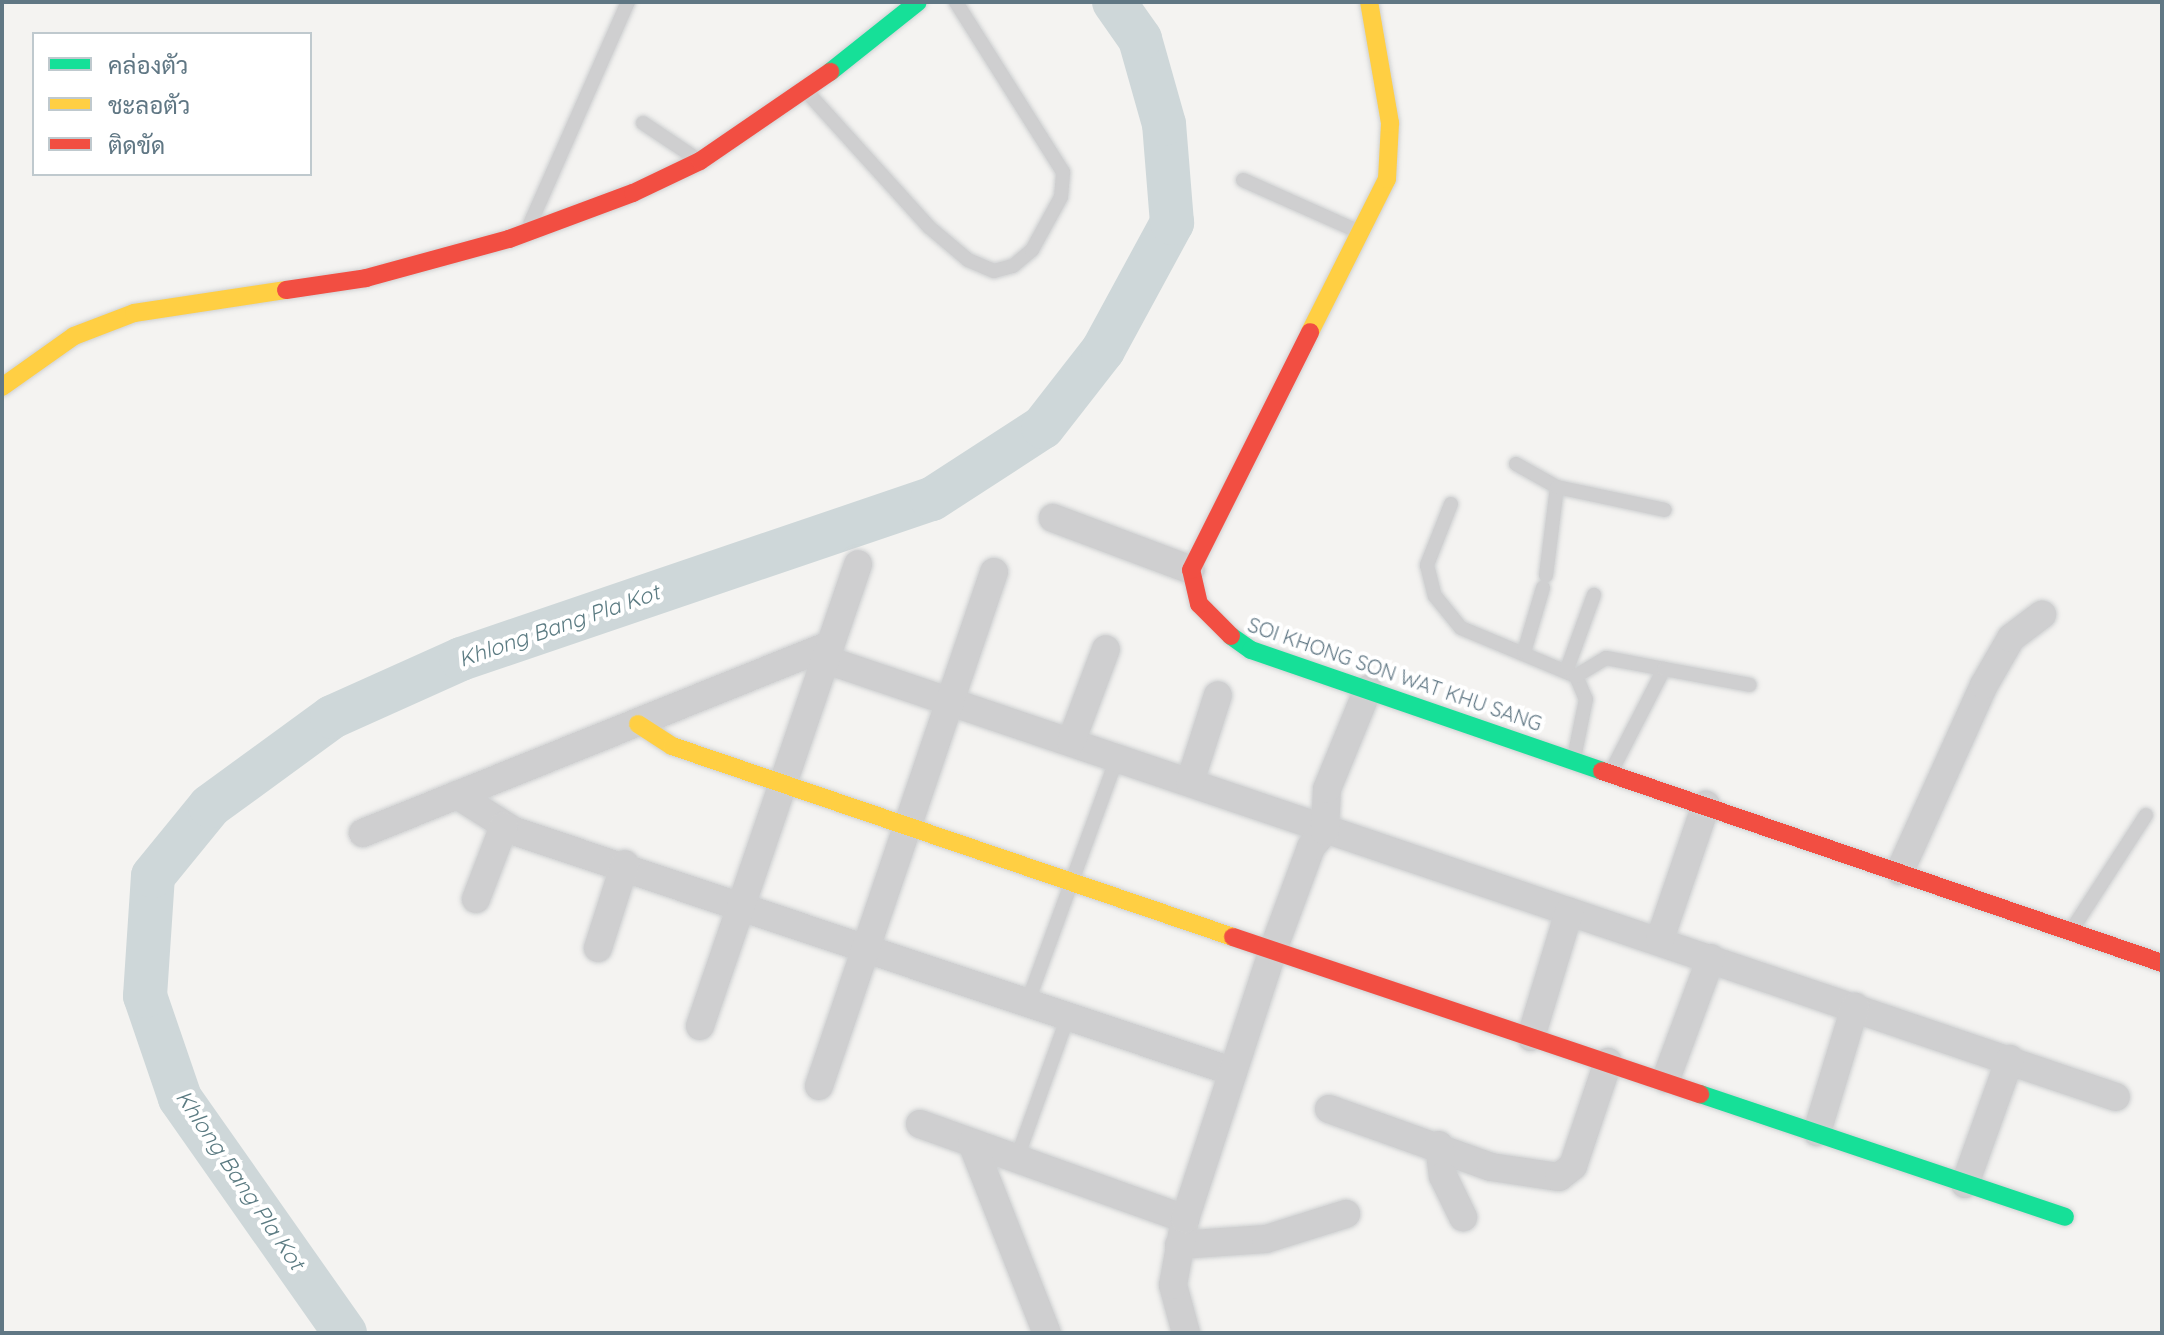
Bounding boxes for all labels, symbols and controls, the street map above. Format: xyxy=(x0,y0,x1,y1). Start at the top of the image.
legend xyxy=(32,32,312,176)
text: คล่องตัว xyxy=(108,50,188,80)
text: ชะลอตัว xyxy=(108,90,190,120)
text: ติดขัด xyxy=(108,130,165,160)
water label: Khlong Bang Pla Kot xyxy=(455,579,663,673)
street label: SOI KHONG SON WAT KHU SANG xyxy=(1245,612,1545,736)
water label: Khlong Bang Pla Kot xyxy=(170,1085,310,1275)

